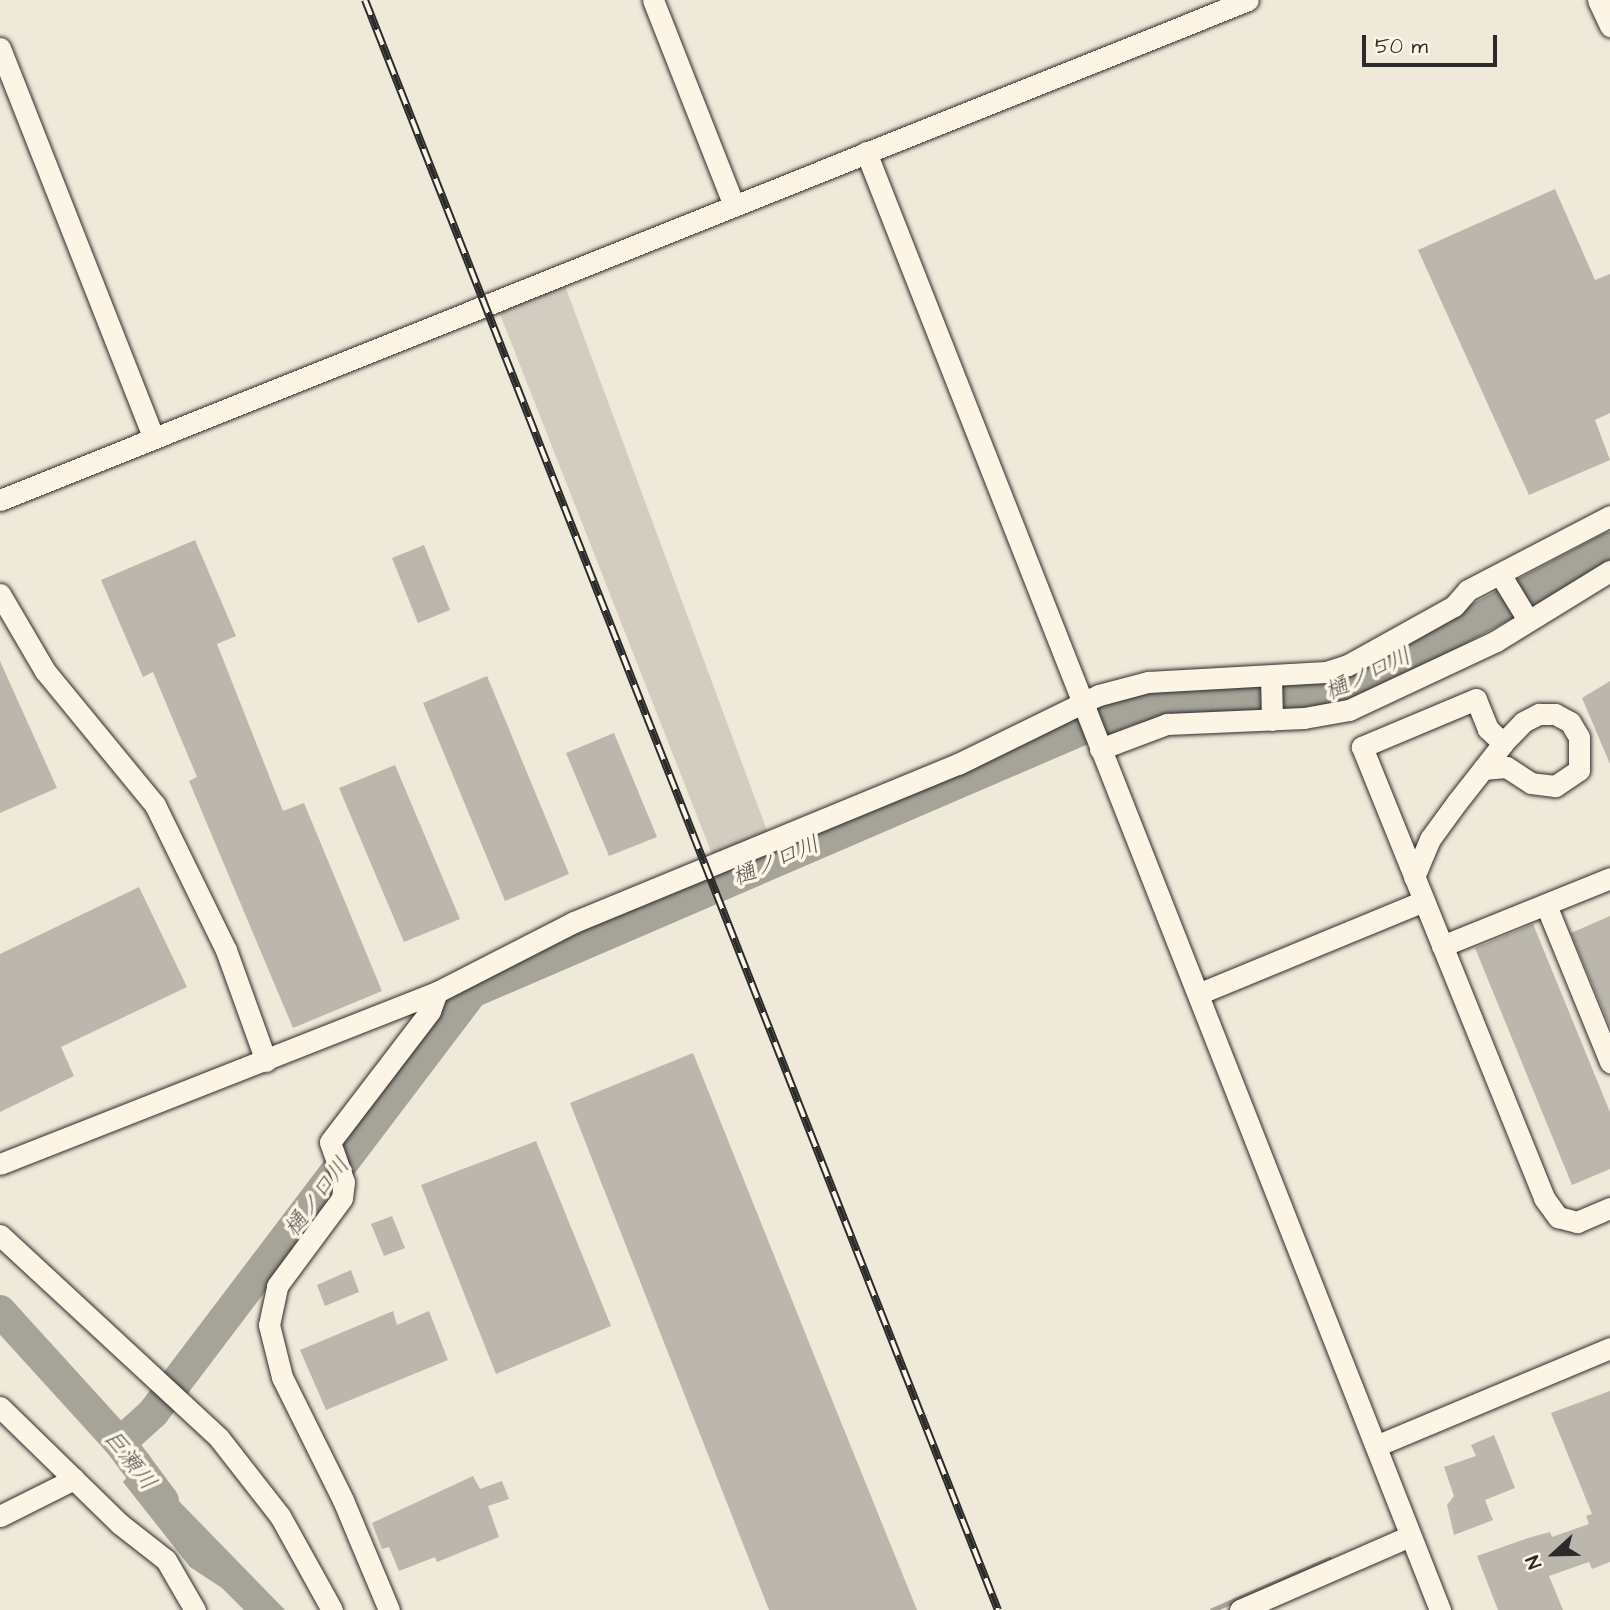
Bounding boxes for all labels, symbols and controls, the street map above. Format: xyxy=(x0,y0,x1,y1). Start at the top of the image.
scale bar xyxy=(1365,21,1500,65)
text: 50 m xyxy=(1375,32,1428,61)
water label: 樋ノ口川 xyxy=(1320,642,1416,706)
water label: 樋ノ口川 xyxy=(728,830,824,892)
water label: 樋ノ口川 xyxy=(278,1152,356,1242)
water label: 巨瀬川 xyxy=(98,1424,162,1496)
north arrow xyxy=(1519,1519,1589,1589)
text: N xyxy=(1519,1551,1549,1573)

